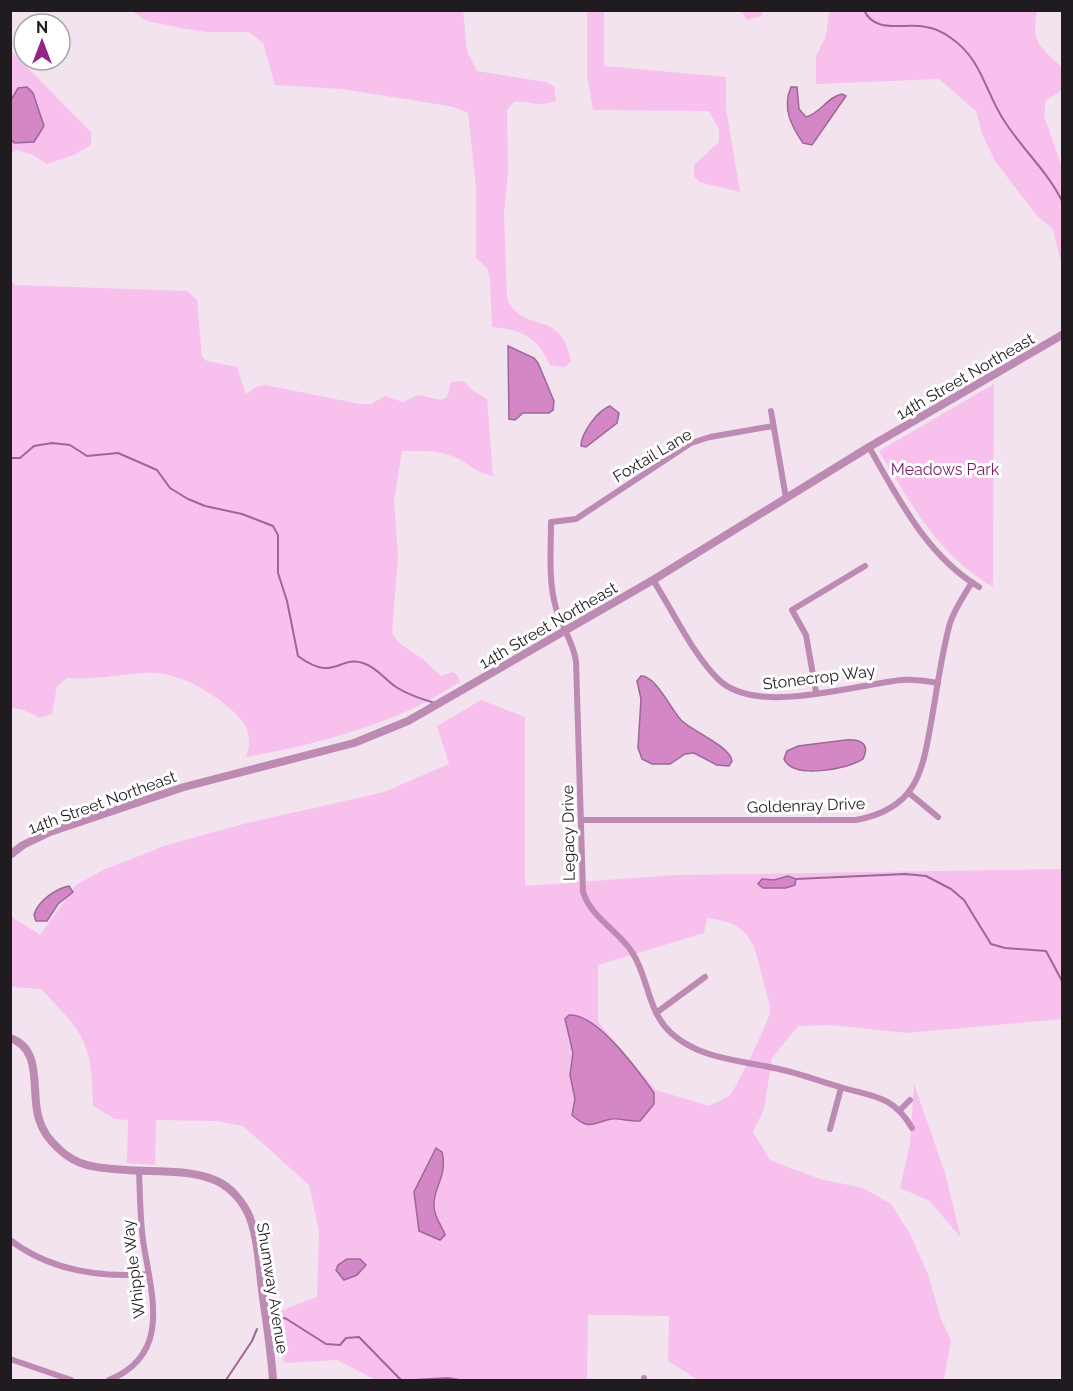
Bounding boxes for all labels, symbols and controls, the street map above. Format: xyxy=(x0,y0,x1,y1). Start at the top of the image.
north arrow xyxy=(12,12,72,72)
text: N xyxy=(36,18,48,37)
street label: 14th Street Northeast xyxy=(893,329,1038,424)
street label: Foxtail Lane xyxy=(609,425,695,486)
park label: Meadows Park xyxy=(891,460,1000,479)
street label: 14th Street Northeast xyxy=(476,578,621,673)
street label: Stonecrop Way xyxy=(762,661,877,694)
street label: 14th Street Northeast xyxy=(26,767,179,838)
street label: Legacy Drive xyxy=(558,785,579,881)
street label: Goldenray Drive xyxy=(746,794,866,817)
street label: Whipple Way xyxy=(118,1218,149,1320)
street label: Shumway Avenue xyxy=(253,1221,292,1355)

